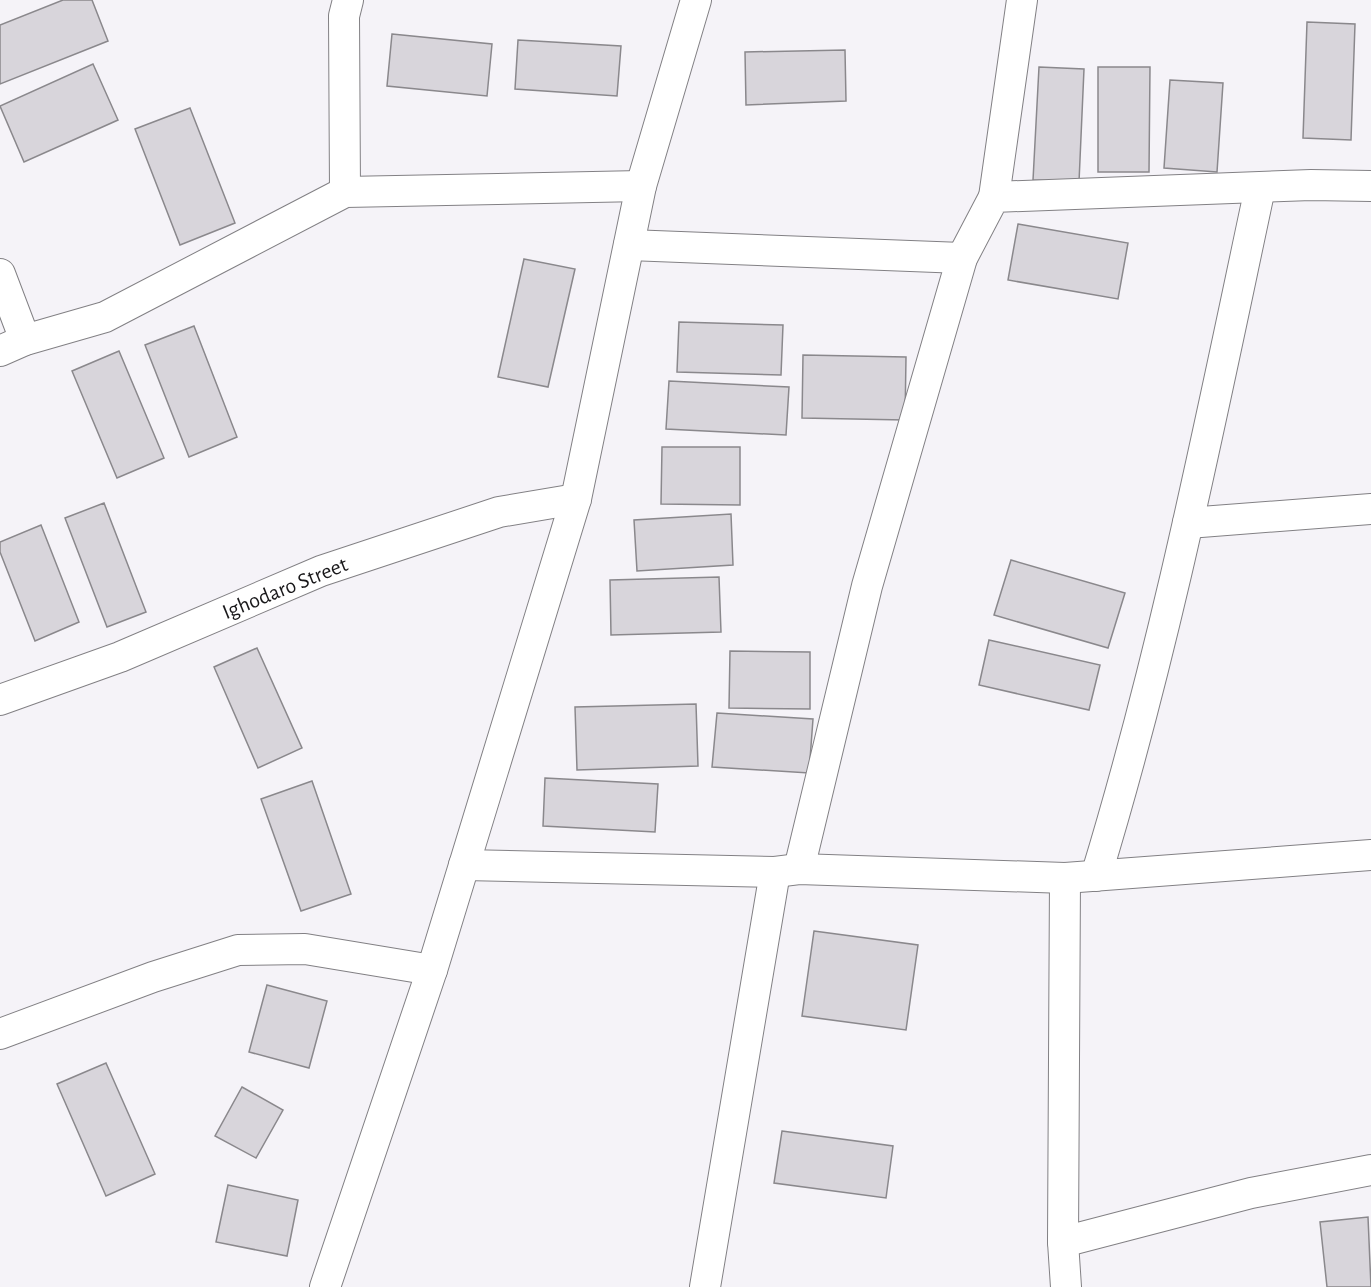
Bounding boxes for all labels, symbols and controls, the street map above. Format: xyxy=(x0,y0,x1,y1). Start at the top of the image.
street label: Ighodaro Street xyxy=(219,553,351,623)

